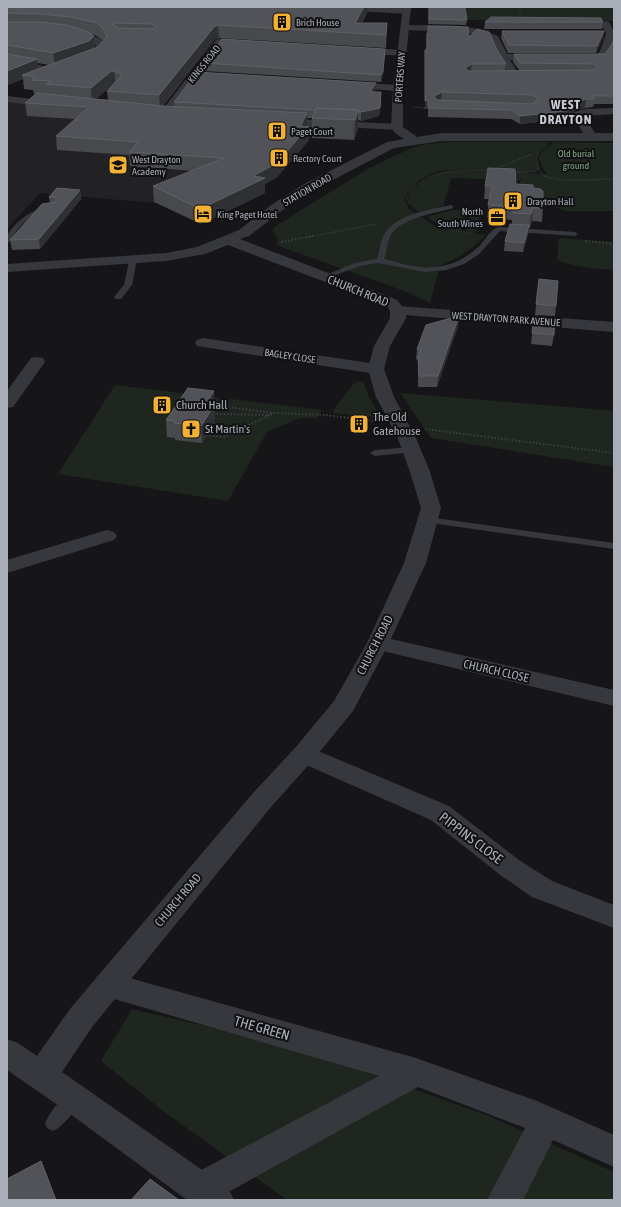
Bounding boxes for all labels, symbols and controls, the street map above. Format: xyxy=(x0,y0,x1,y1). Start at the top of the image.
building icon: Brich House xyxy=(271,11,293,33)
place label: Brich House xyxy=(296,17,340,28)
street label: KINGS ROAD xyxy=(185,43,223,85)
street label: PORTERS WAY xyxy=(393,51,407,103)
district label: WEST DRAYTON xyxy=(540,97,593,127)
building icon: Paget Court xyxy=(266,120,288,142)
place label: Paget Court xyxy=(291,126,333,137)
building icon: Rectory Court xyxy=(268,147,290,169)
park label: Old burial ground xyxy=(558,148,595,171)
place label: Rectory Court xyxy=(293,153,342,164)
school or university icon: West Drayton Academy xyxy=(107,154,129,176)
place label: West Drayton Academy xyxy=(132,154,181,177)
street label: STATION ROAD xyxy=(281,172,333,208)
building icon: Drayton Hall xyxy=(502,190,524,212)
place label: Drayton Hall xyxy=(527,196,574,207)
hotel icon: King Paget Hotel xyxy=(192,203,214,225)
place label: North South Wines xyxy=(438,206,483,229)
office icon: North South Wines xyxy=(486,206,508,228)
place label: King Paget Hotel xyxy=(217,209,278,220)
street label: CHURCH ROAD xyxy=(325,272,391,310)
street label: WEST DRAYTON PARK AVENUE xyxy=(451,310,561,328)
street label: BAGLEY CLOSE xyxy=(264,347,317,366)
building icon: Church Hall xyxy=(151,394,173,416)
place label: Church Hall xyxy=(176,398,228,412)
place label: The Old Gatehouse xyxy=(373,410,421,438)
building icon: The Old Gatehouse xyxy=(348,413,370,435)
church icon: St Martin's xyxy=(180,418,202,440)
place label: St Martin's xyxy=(205,422,250,436)
street label: CHURCH ROAD xyxy=(354,613,396,677)
street label: CHURCH CLOSE xyxy=(462,657,530,685)
street label: PIPPINS CLOSE xyxy=(436,809,506,867)
street label: CHURCH ROAD xyxy=(152,870,204,929)
street label: THE GREEN xyxy=(233,1012,291,1044)

